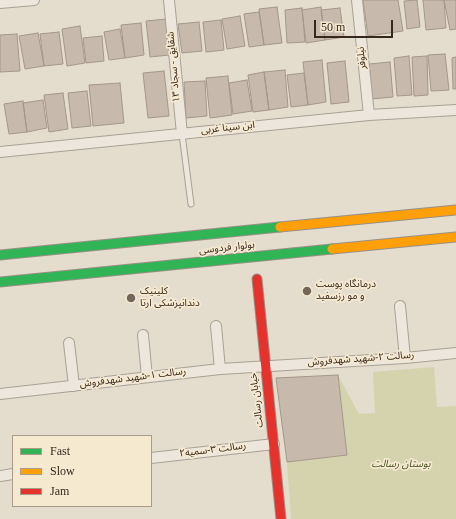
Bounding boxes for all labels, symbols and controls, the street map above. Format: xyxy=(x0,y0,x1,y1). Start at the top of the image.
scale bar xyxy=(316,12,395,38)
text: 50 m xyxy=(321,20,345,34)
street label: شقایق - سجاد ۱۳ xyxy=(166,31,184,103)
street label: نیلوفر xyxy=(356,46,370,70)
street label: ابن سینا غربی xyxy=(200,120,256,138)
street label: بولوار فردوسی xyxy=(199,240,255,258)
place label: درمانگاه پوست و مو رزسفید xyxy=(316,279,376,302)
marker: درمانگاه پوست و مو رزسفید xyxy=(301,285,313,297)
place label: کلینیک دندانپزشکی ارتا xyxy=(140,286,200,310)
marker: کلینیک دندانپزشکی ارتا xyxy=(125,292,137,304)
street label: رسالت ۲-شهید شهدفروش xyxy=(307,350,415,370)
street label: رسالت ۱-شهید شهدفروش xyxy=(79,367,187,391)
street label: خیابان رسالت xyxy=(249,372,267,428)
legend xyxy=(12,435,152,507)
street label: رسالت ۳-سمیه۲ xyxy=(179,441,247,461)
text: Fast xyxy=(50,444,70,458)
park label: بوستان رسالت xyxy=(372,459,430,471)
text: Slow xyxy=(50,464,75,478)
text: Jam xyxy=(50,484,69,498)

